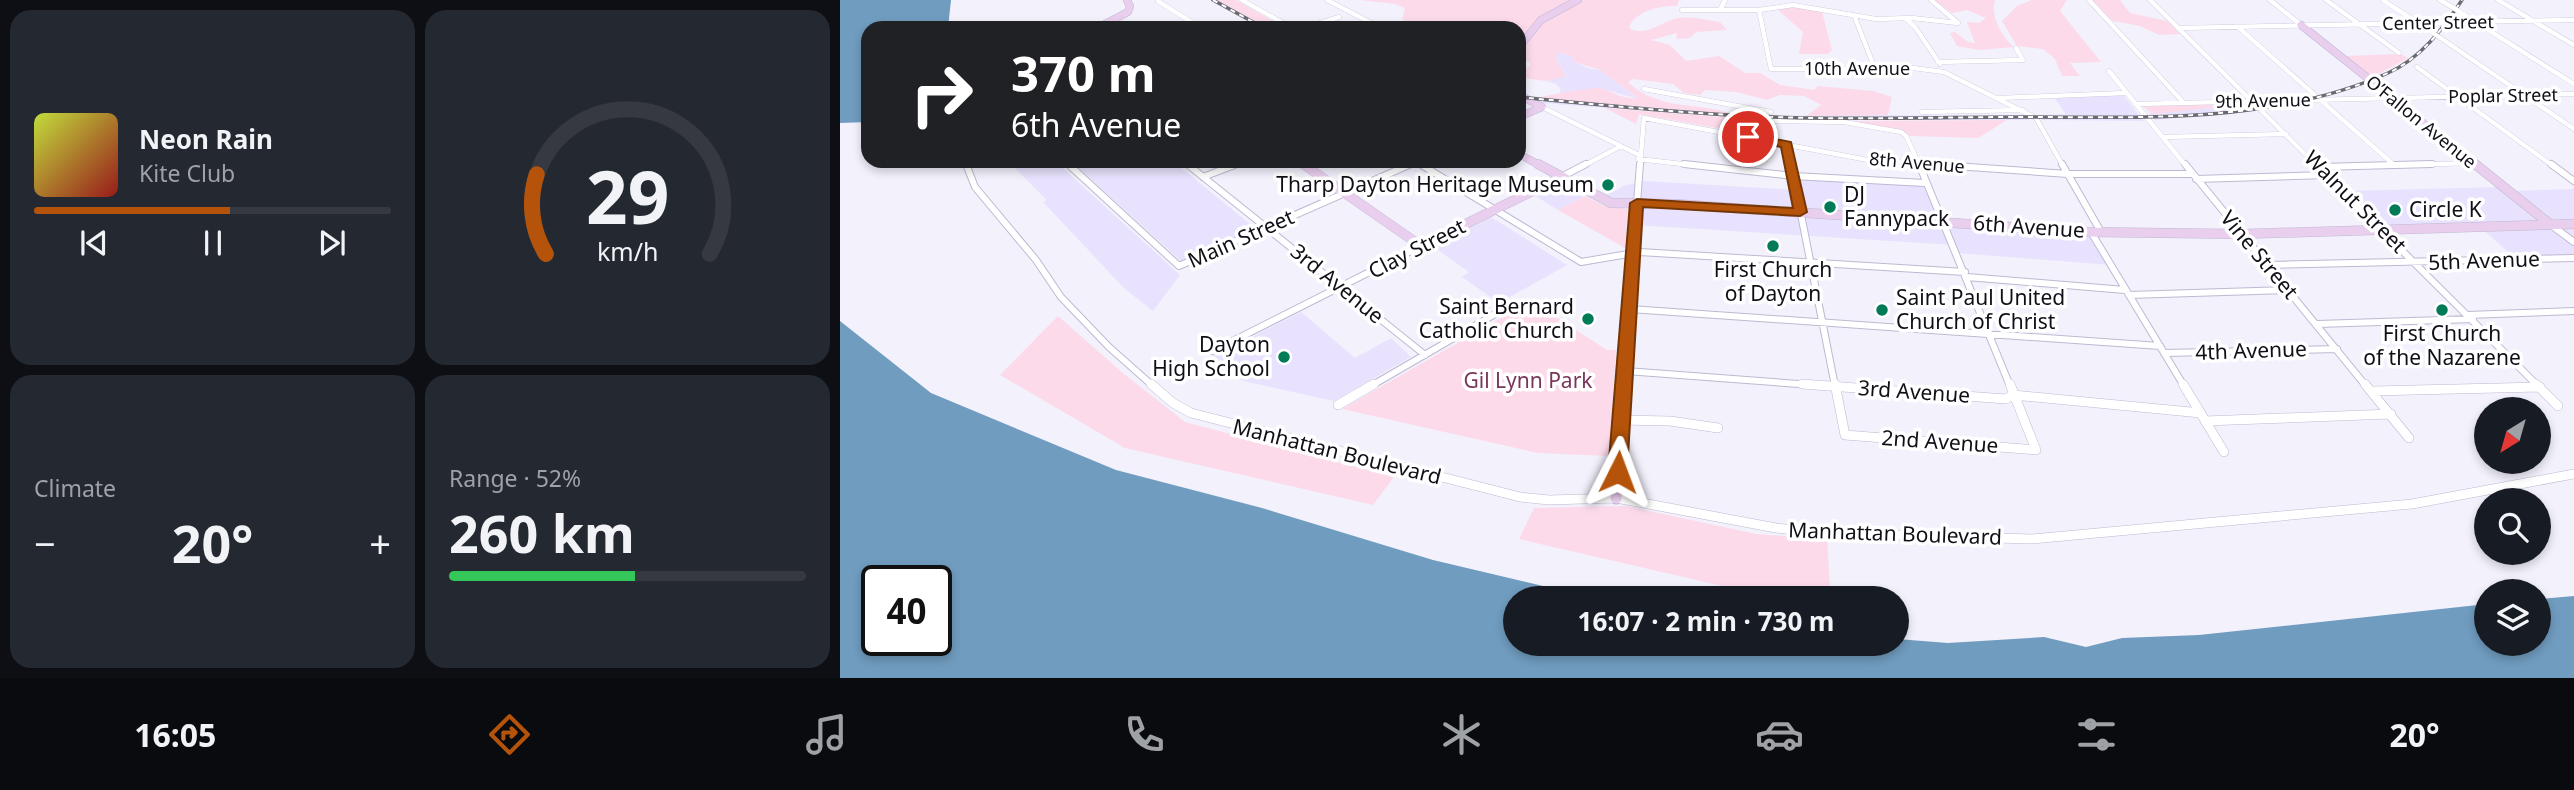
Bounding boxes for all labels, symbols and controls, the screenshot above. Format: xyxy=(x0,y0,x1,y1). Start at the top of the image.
street label: Center Street xyxy=(2382,9,2495,35)
text: 370 m xyxy=(1011,40,1156,106)
icon: right xyxy=(896,49,987,140)
street label: 10th Avenue xyxy=(1804,56,1910,80)
street label: O’Fallon Avenue xyxy=(2361,69,2482,173)
street label: Poplar Street xyxy=(2448,82,2559,108)
street label: 9th Avenue xyxy=(2215,87,2311,113)
text: 6th Avenue xyxy=(1011,103,1181,146)
pin xyxy=(1718,107,1778,167)
icon: arrive xyxy=(1729,118,1767,156)
text: Neon Rain xyxy=(139,121,273,157)
street label: Walnut Street xyxy=(2298,144,2413,259)
text: 29 xyxy=(586,146,669,245)
street label: 8th Avenue xyxy=(1868,146,1966,178)
text: Kite Club xyxy=(139,157,235,189)
place label: Tharp Dayton Heritage Museum xyxy=(1276,170,1594,198)
marker: Tharp Dayton Heritage Museum xyxy=(1600,177,1616,193)
place label: DJ Fannypack xyxy=(1844,180,1950,232)
place label: Circle K xyxy=(2409,195,2482,223)
marker: DJ Fannypack xyxy=(1822,199,1838,215)
street label: Main Street xyxy=(1183,202,1298,274)
marker: Circle K xyxy=(2387,202,2403,218)
street label: Vine Street xyxy=(2215,204,2305,305)
street label: 6th Avenue xyxy=(1972,208,2086,244)
street label: Clay Street xyxy=(1363,212,1470,284)
icon: previous xyxy=(75,224,113,262)
icon: pause xyxy=(194,224,232,262)
icon: next xyxy=(313,224,351,262)
text: km/h xyxy=(597,234,658,268)
street label: 3rd Avenue xyxy=(1285,237,1390,329)
marker: First Church of Dayton xyxy=(1765,238,1781,254)
street label: 5th Avenue xyxy=(2428,244,2540,276)
place label: First Church of Dayton xyxy=(1714,255,1832,307)
place label: Saint Paul United Church of Christ xyxy=(1896,283,2065,335)
place label: Saint Bernard Catholic Church xyxy=(1419,292,1574,344)
marker: Saint Paul United Church of Christ xyxy=(1874,302,1890,318)
marker: First Church of the Nazarene xyxy=(2434,302,2450,318)
marker: Saint Bernard Catholic Church xyxy=(1580,311,1596,327)
place label: First Church of the Nazarene xyxy=(2363,319,2521,371)
place label: Dayton High School xyxy=(1152,330,1270,382)
street label: 4th Avenue xyxy=(2195,334,2307,366)
marker: Dayton High School xyxy=(1276,349,1292,365)
park label: Gil Lynn Park xyxy=(1463,366,1593,394)
street label: 3rd Avenue xyxy=(1857,373,1971,409)
north arrow xyxy=(2474,397,2552,474)
map controls xyxy=(2474,397,2551,656)
street label: Manhattan Boulevard xyxy=(1230,412,1444,490)
street label: 2nd Avenue xyxy=(1881,423,1999,459)
position arrow xyxy=(1581,435,1655,509)
text: Range · 52% xyxy=(449,462,581,494)
text: Climate xyxy=(34,472,116,504)
button: search xyxy=(2474,488,2551,565)
text: 260 km xyxy=(449,497,635,568)
text: 20° xyxy=(172,507,253,578)
street label: Manhattan Boulevard xyxy=(1788,515,2002,551)
text: − xyxy=(34,517,56,569)
text: + xyxy=(369,517,391,569)
speed limit sign: 40 xyxy=(861,565,952,656)
button: layers xyxy=(2474,579,2551,656)
text: 16:07 · 2 min · 730 m xyxy=(1578,603,1834,639)
icon: directions xyxy=(485,710,534,759)
icon: music xyxy=(802,710,851,759)
icon: phone xyxy=(1120,710,1169,759)
icon: climate xyxy=(1437,710,1486,759)
icon: car xyxy=(1755,710,1804,759)
icon: filters xyxy=(2072,710,2121,759)
text: 16:05 xyxy=(134,713,216,756)
text: 20° xyxy=(2390,713,2440,756)

